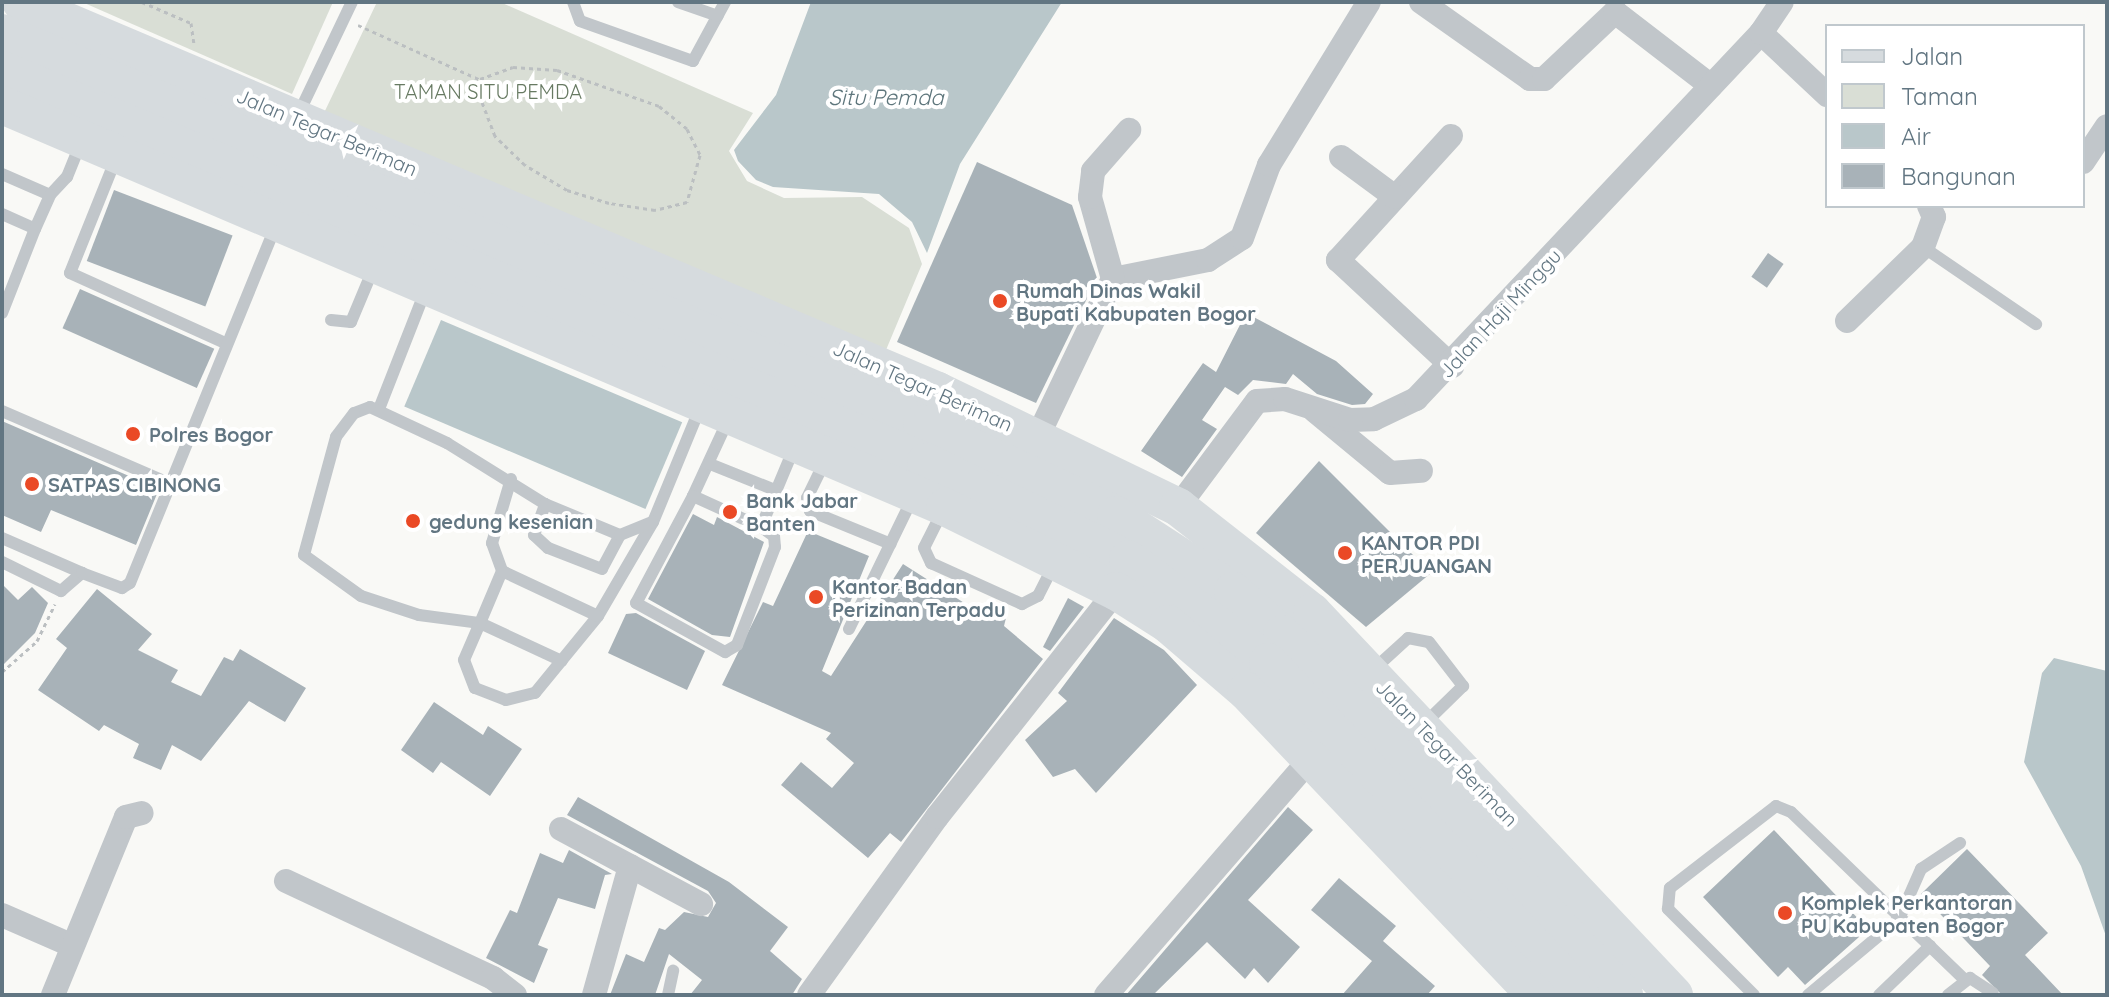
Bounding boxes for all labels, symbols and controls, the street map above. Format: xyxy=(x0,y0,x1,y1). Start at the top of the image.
legend xyxy=(1825,24,2085,208)
text: Jalan xyxy=(1901,41,1963,71)
park label: TAMAN SITU PEMDA xyxy=(394,79,582,103)
text: Taman xyxy=(1901,81,1978,111)
street label: Jalan Tegar Beriman xyxy=(233,83,421,181)
water label: Situ Pemda xyxy=(828,85,944,111)
text: Air xyxy=(1901,121,1931,151)
text: Bangunan xyxy=(1901,161,2016,191)
street label: Jalan Haji Minggu xyxy=(1434,244,1566,382)
place label: Rumah Dinas Wakil Bupati Kabupaten Bogor xyxy=(1016,278,1256,325)
marker: Rumah Dinas Wakil Bupati Kabupaten Bogor xyxy=(991,292,1009,310)
street label: Jalan Tegar Beriman xyxy=(829,336,1017,436)
place label: Polres Bogor xyxy=(149,422,273,446)
marker: Polres Bogor xyxy=(124,425,142,443)
place label: SATPAS CIBINONG xyxy=(48,472,221,496)
marker: SATPAS CIBINONG xyxy=(23,475,41,493)
place label: Bank Jabar Banten xyxy=(746,488,858,535)
marker: Bank Jabar Banten xyxy=(721,503,739,521)
place label: gedung kesenian xyxy=(429,509,593,533)
marker: gedung kesenian xyxy=(404,512,422,530)
place label: KANTOR PDI PERJUANGAN xyxy=(1361,530,1492,577)
marker: KANTOR PDI PERJUANGAN xyxy=(1336,544,1354,562)
place label: Kantor Badan Perizinan Terpadu xyxy=(832,574,1006,621)
marker: Kantor Badan Perizinan Terpadu xyxy=(807,588,825,606)
street label: Jalan Tegar Beriman xyxy=(1371,675,1523,831)
place label: Komplek Perkantoran PU Kabupaten Bogor xyxy=(1801,890,2013,937)
marker: Komplek Perkantoran PU Kabupaten Bogor xyxy=(1776,904,1794,922)

